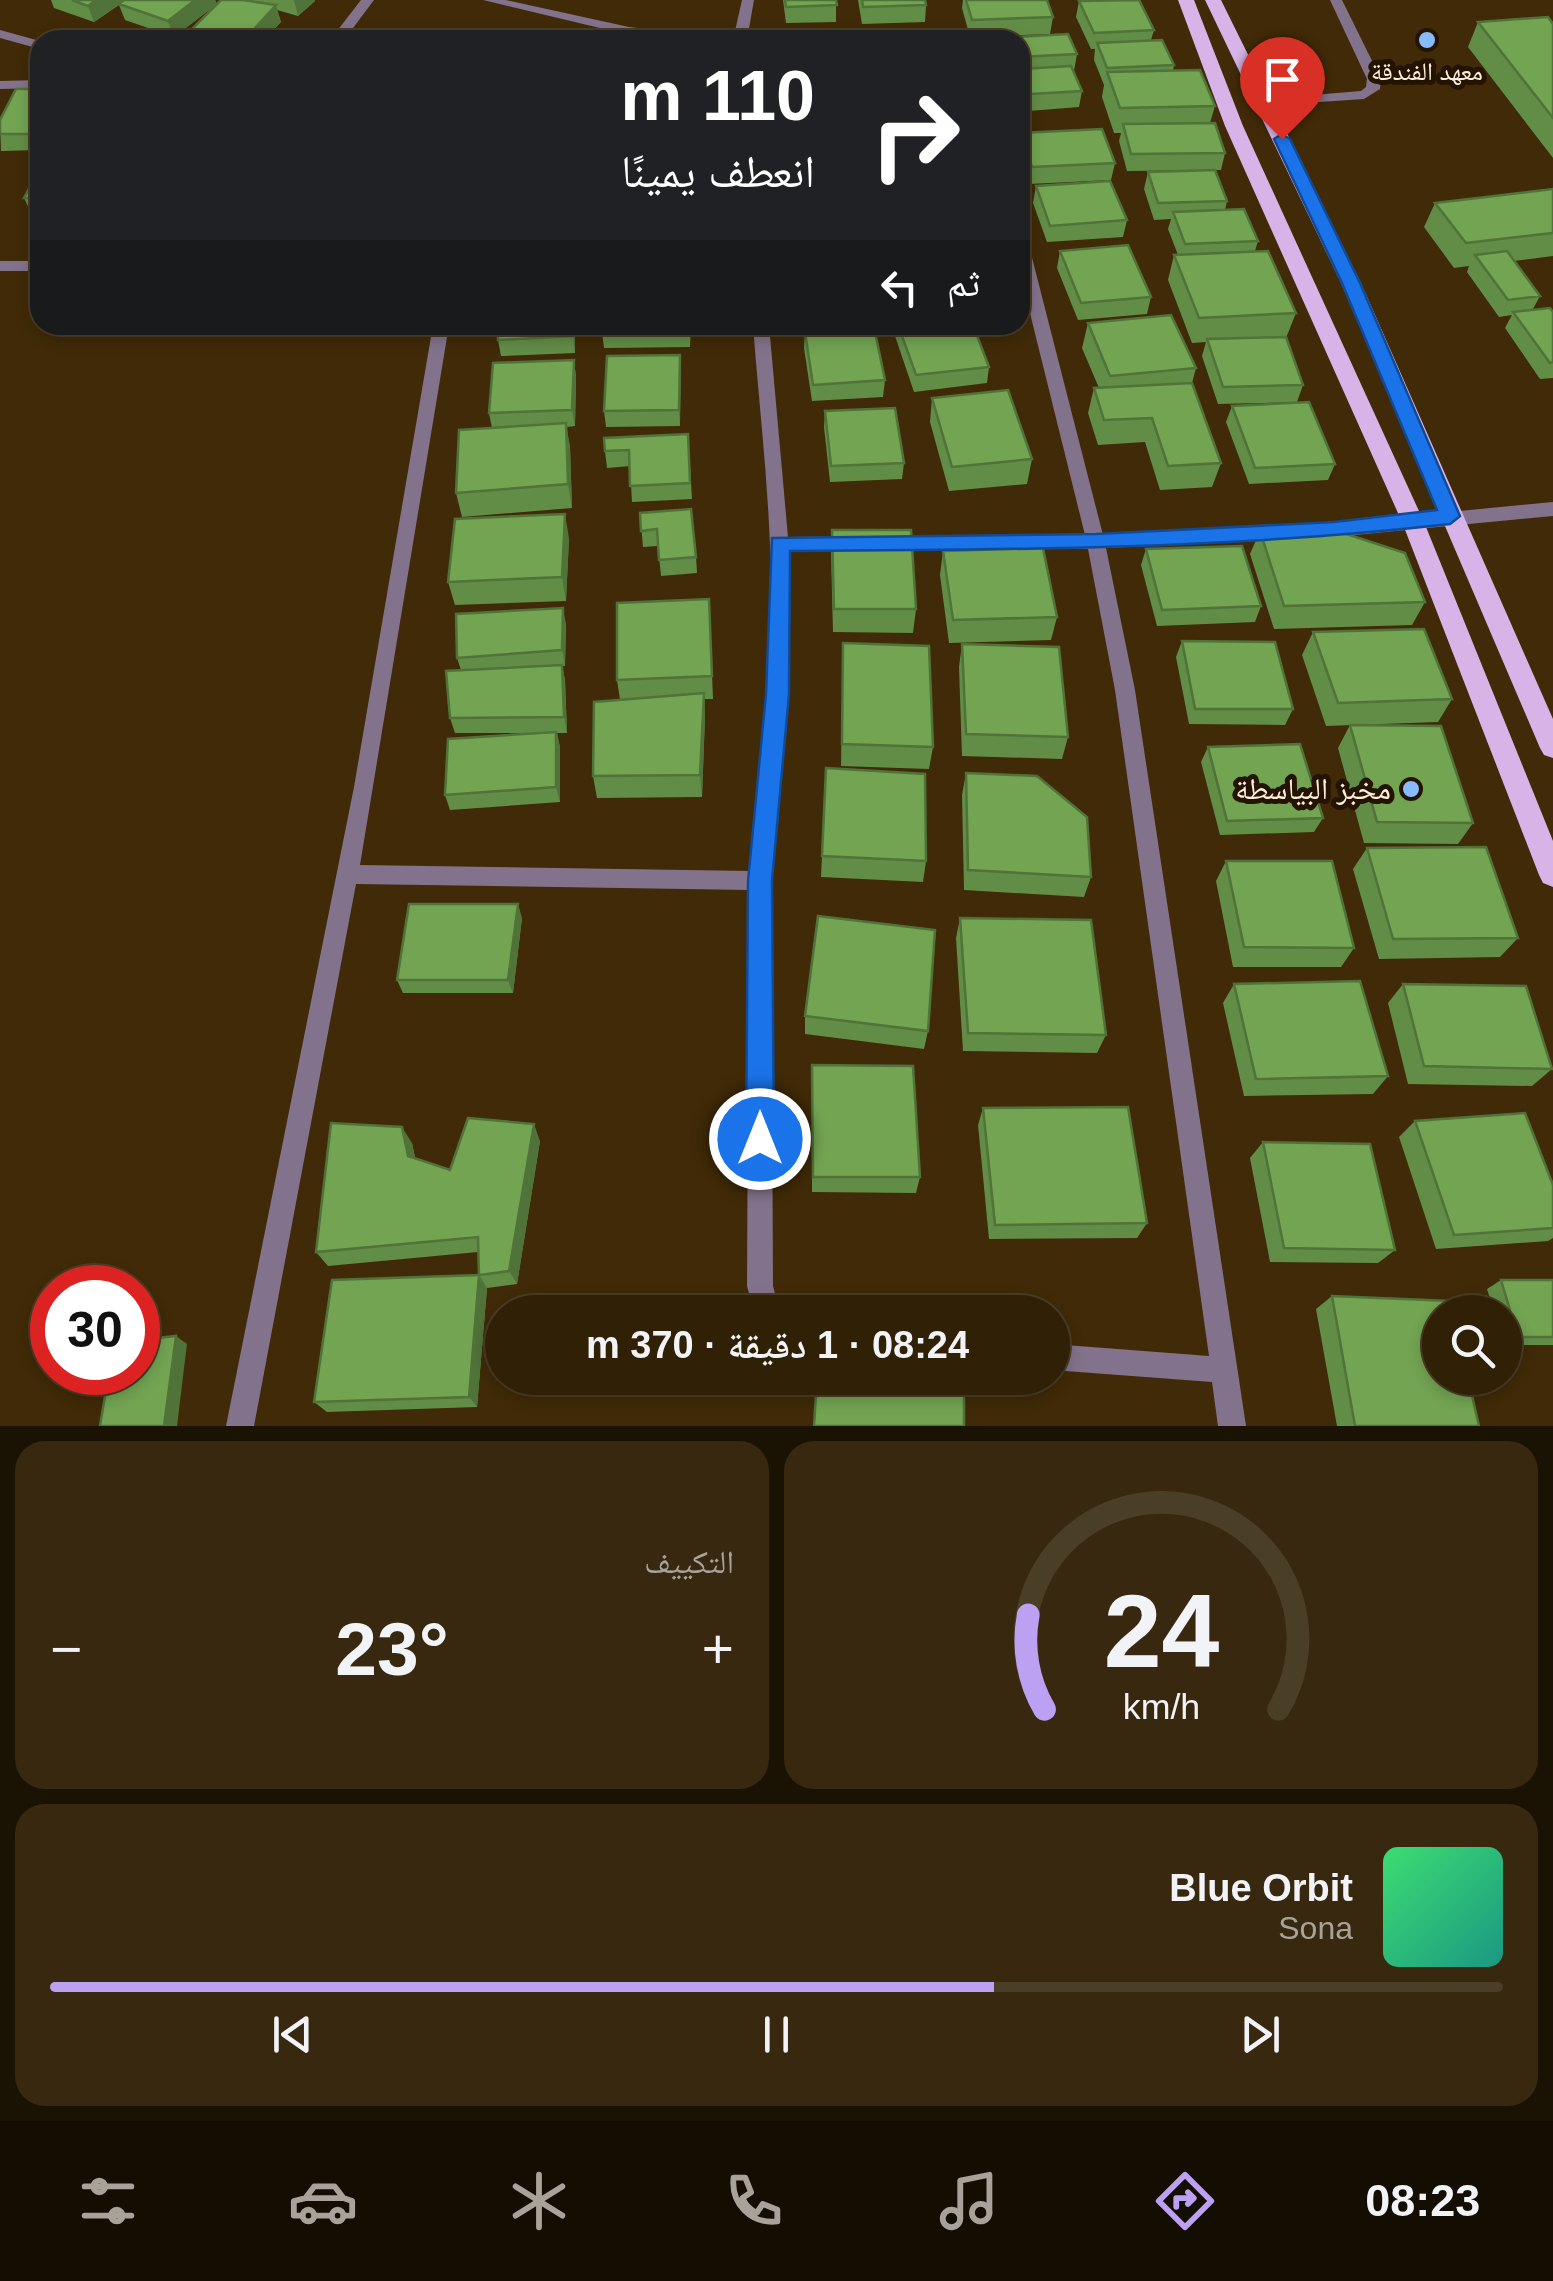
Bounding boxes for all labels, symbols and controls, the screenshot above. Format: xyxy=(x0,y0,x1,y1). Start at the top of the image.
marker: معهد الفندقة xyxy=(1416,29,1438,51)
pin xyxy=(1240,37,1325,140)
icon: arrive xyxy=(1255,52,1310,107)
text: 110 m xyxy=(620,57,815,135)
place label: معهد الفندقة xyxy=(1371,57,1483,85)
icon: right xyxy=(850,70,980,200)
text: انعطف يمينًا xyxy=(621,146,815,197)
icon: left xyxy=(872,260,927,315)
text: ثم xyxy=(947,262,980,304)
place label: مخبز البياسطة xyxy=(1235,772,1391,806)
marker: مخبز البياسطة xyxy=(1400,778,1422,800)
position arrow xyxy=(708,1087,812,1191)
speed limit sign: 30 xyxy=(30,1265,160,1395)
map controls xyxy=(1422,1295,1522,1395)
button: search xyxy=(1422,1295,1522,1395)
text: 08:24 · 1 دقيقة · 370 m xyxy=(586,1324,969,1366)
text: التكييف xyxy=(644,1544,734,1580)
text: 24 xyxy=(1103,1573,1219,1689)
text: 23° xyxy=(335,1607,449,1691)
text: − xyxy=(50,1618,82,1680)
text: + xyxy=(702,1618,734,1680)
text: km/h xyxy=(1122,1687,1200,1727)
text: Blue Orbit xyxy=(1169,1867,1353,1909)
text: Sona xyxy=(1278,1910,1353,1946)
icon: previous xyxy=(265,2007,320,2062)
icon: pause xyxy=(749,2007,804,2062)
icon: next xyxy=(1233,2007,1288,2062)
icon: filters xyxy=(73,2166,143,2236)
icon: car xyxy=(288,2166,358,2236)
icon: climate xyxy=(504,2166,574,2236)
icon: phone xyxy=(719,2166,789,2236)
icon: music xyxy=(934,2166,1004,2236)
icon: directions xyxy=(1150,2166,1220,2236)
text: 08:23 xyxy=(1365,2175,1480,2226)

